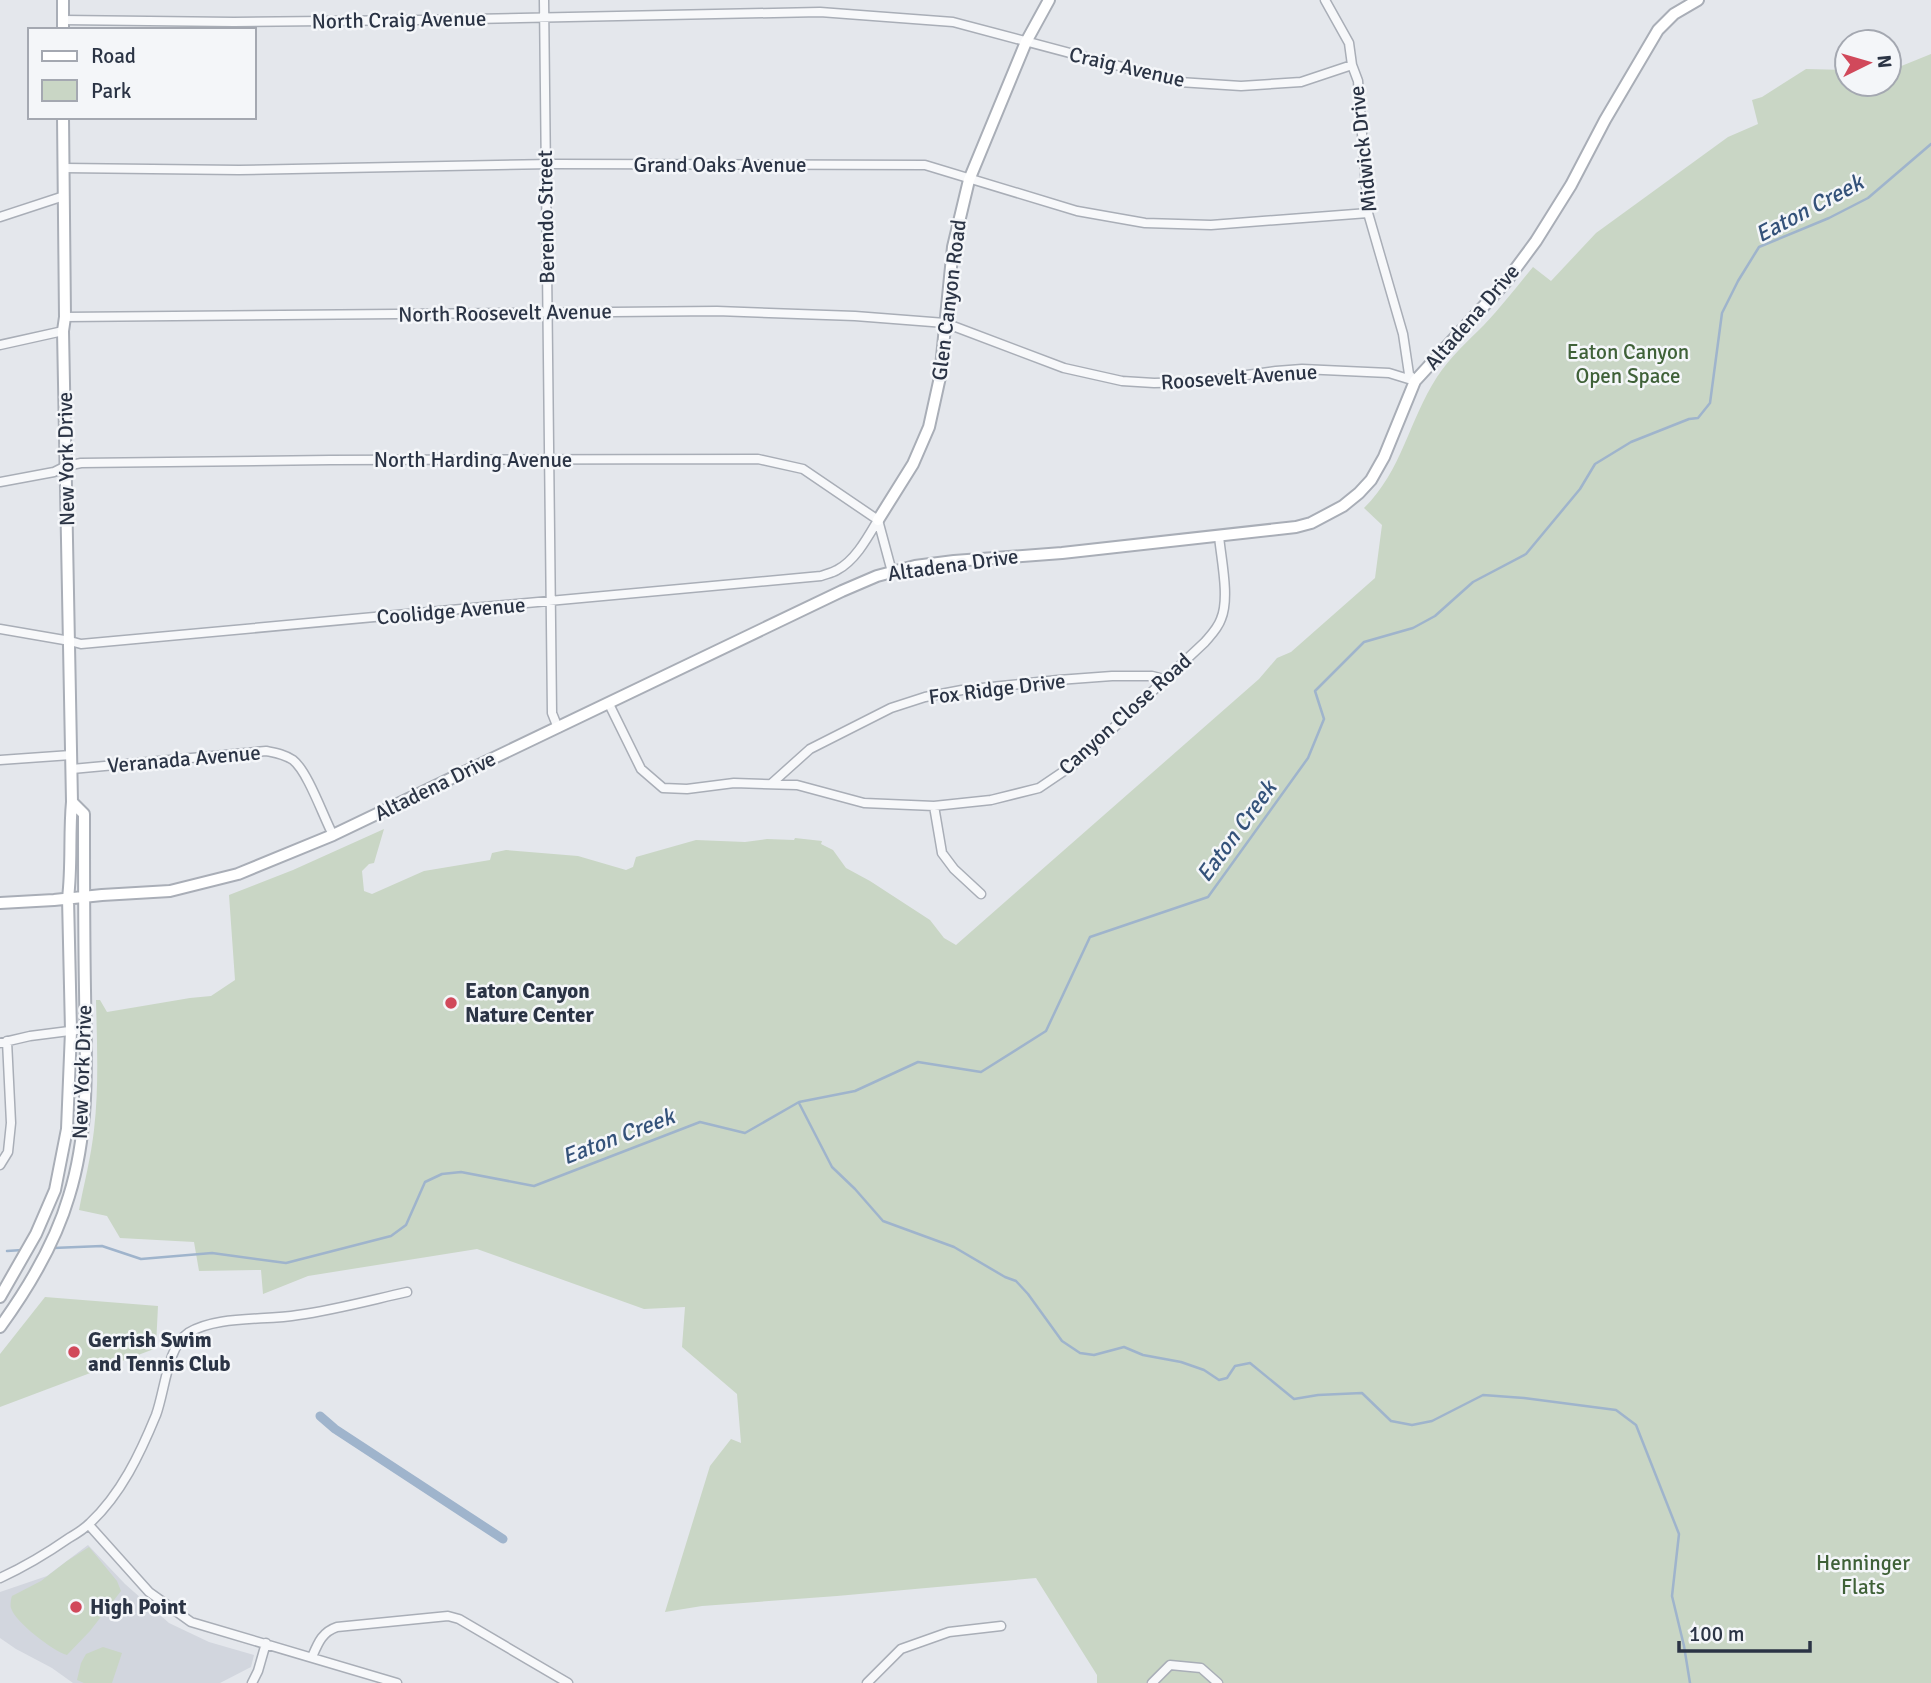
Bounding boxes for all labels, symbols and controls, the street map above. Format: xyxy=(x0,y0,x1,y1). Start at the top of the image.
street label: North Craig Avenue xyxy=(311,5,487,35)
legend xyxy=(28,28,256,119)
north arrow xyxy=(1833,28,1903,98)
street label: Craig Avenue xyxy=(1067,41,1187,93)
text: Road xyxy=(91,43,136,69)
text: N xyxy=(1871,54,1896,69)
text: Park xyxy=(91,78,132,104)
street label: Midwick Drive xyxy=(1343,85,1383,213)
street label: Berendo Street xyxy=(532,150,560,284)
street label: Grand Oaks Avenue xyxy=(633,152,807,178)
water label: Eaton Creek xyxy=(1750,167,1870,249)
street label: Glen Canyon Road xyxy=(926,218,972,382)
street label: Altadena Drive xyxy=(1419,259,1525,375)
street label: North Roosevelt Avenue xyxy=(398,298,612,328)
park label: Eaton Canyon Open Space xyxy=(1567,339,1689,389)
street label: Roosevelt Avenue xyxy=(1160,359,1318,395)
street label: New York Drive xyxy=(52,392,80,526)
street label: North Harding Avenue xyxy=(374,447,572,473)
street label: Altadena Drive xyxy=(886,543,1020,587)
street label: Coolidge Avenue xyxy=(376,592,526,630)
street label: Canyon Close Road xyxy=(1053,648,1197,780)
street label: Fox Ridge Drive xyxy=(927,668,1067,710)
street label: Veranada Avenue xyxy=(106,739,262,779)
street label: Altadena Drive xyxy=(370,745,500,827)
water label: Eaton Creek xyxy=(1190,773,1284,888)
place label: Eaton Canyon Nature Center xyxy=(465,978,594,1028)
marker: Eaton Canyon Nature Center xyxy=(443,995,459,1011)
street label: New York Drive xyxy=(67,1004,97,1140)
water label: Eaton Creek xyxy=(558,1101,681,1171)
place label: Gerrish Swim and Tennis Club xyxy=(88,1327,231,1377)
marker: Gerrish Swim and Tennis Club xyxy=(66,1344,82,1360)
park label: Henninger Flats xyxy=(1816,1550,1910,1600)
place label: High Point xyxy=(90,1594,187,1620)
marker: High Point xyxy=(68,1599,84,1615)
scale bar xyxy=(1679,1610,1810,1654)
text: 100 m xyxy=(1689,1621,1744,1647)

